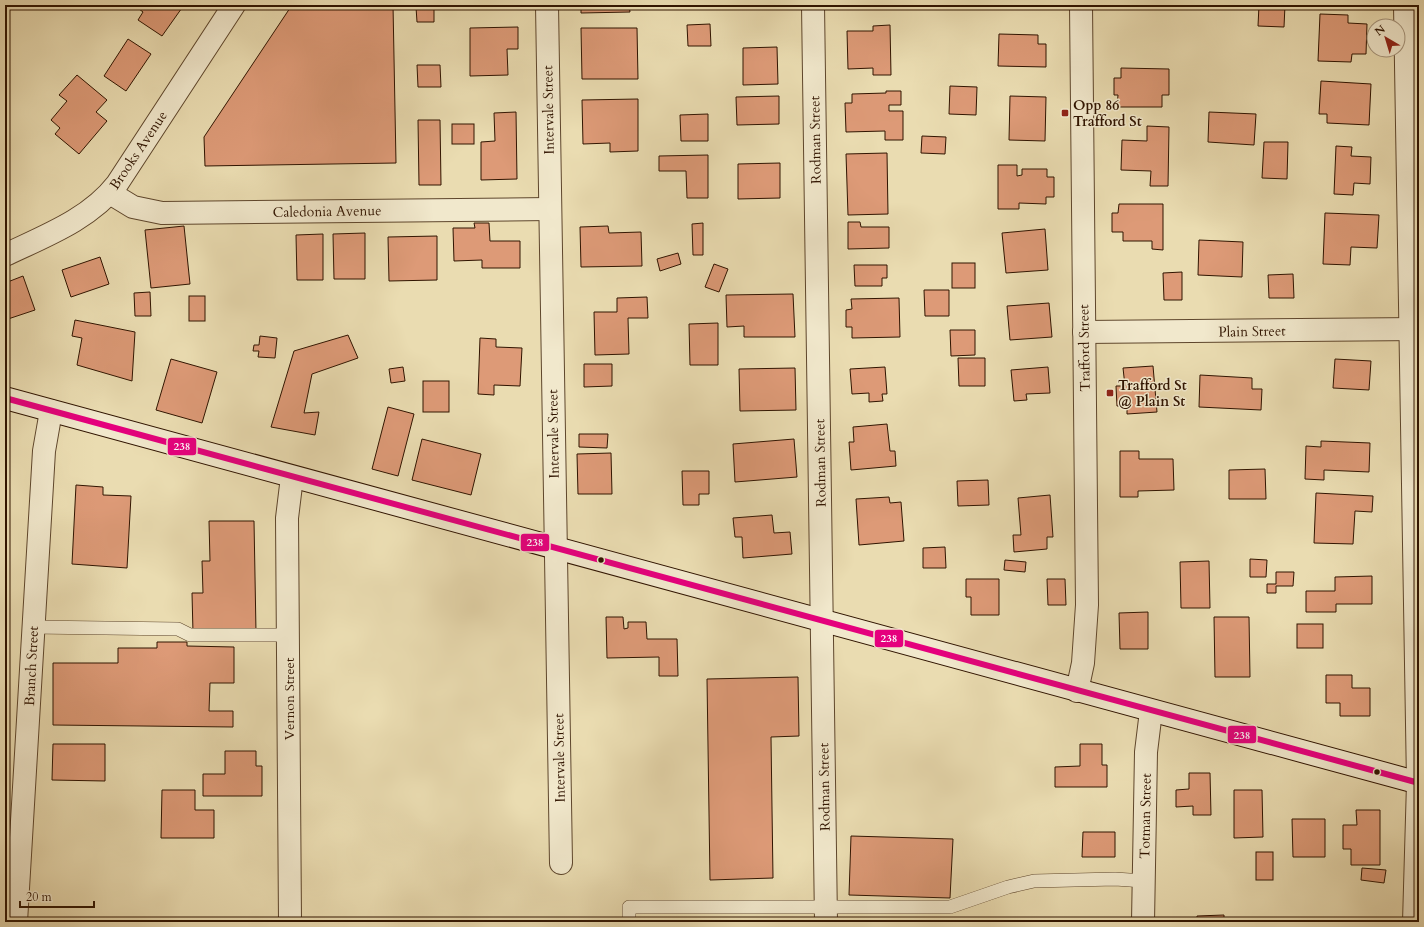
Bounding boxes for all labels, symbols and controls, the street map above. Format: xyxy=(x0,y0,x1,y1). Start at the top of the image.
north arrow xyxy=(1366,18,1406,58)
text: N xyxy=(1372,21,1389,39)
street label: Intervale Street xyxy=(538,65,559,155)
street label: Rodman Street xyxy=(805,95,826,184)
place label: Opp 86 Trafford St xyxy=(1073,96,1142,131)
street label: Brooks Avenue xyxy=(105,107,172,193)
marker: Opp 86 Trafford St xyxy=(1060,108,1070,118)
street label: Caledonia Avenue xyxy=(272,201,382,222)
street label: Trafford Street xyxy=(1074,304,1095,392)
street label: Plain Street xyxy=(1218,321,1286,342)
place label: Trafford St @ Plain St xyxy=(1118,376,1187,411)
marker: Trafford St @ Plain St xyxy=(1105,388,1115,398)
street label: Intervale Street xyxy=(543,389,564,479)
street label: Rodman Street xyxy=(810,418,831,507)
line badge: 238 xyxy=(167,437,197,456)
text: 238 xyxy=(174,439,190,454)
line badge: 238 xyxy=(520,533,550,552)
text: 238 xyxy=(527,535,543,550)
unlabelled marker xyxy=(596,555,606,565)
street label: Branch Street xyxy=(20,625,43,707)
line badge: 238 xyxy=(874,629,904,648)
text: 238 xyxy=(881,631,897,646)
street label: Vernon Street xyxy=(280,657,299,740)
street label: Intervale Street xyxy=(549,713,570,803)
line badge: 238 xyxy=(1227,725,1257,744)
text: 238 xyxy=(1234,728,1250,743)
street label: Rodman Street xyxy=(814,742,835,831)
unlabelled marker xyxy=(1372,767,1382,777)
street label: Totman Street xyxy=(1135,773,1156,859)
scale bar xyxy=(20,883,94,909)
text: 20 m xyxy=(26,889,53,905)

